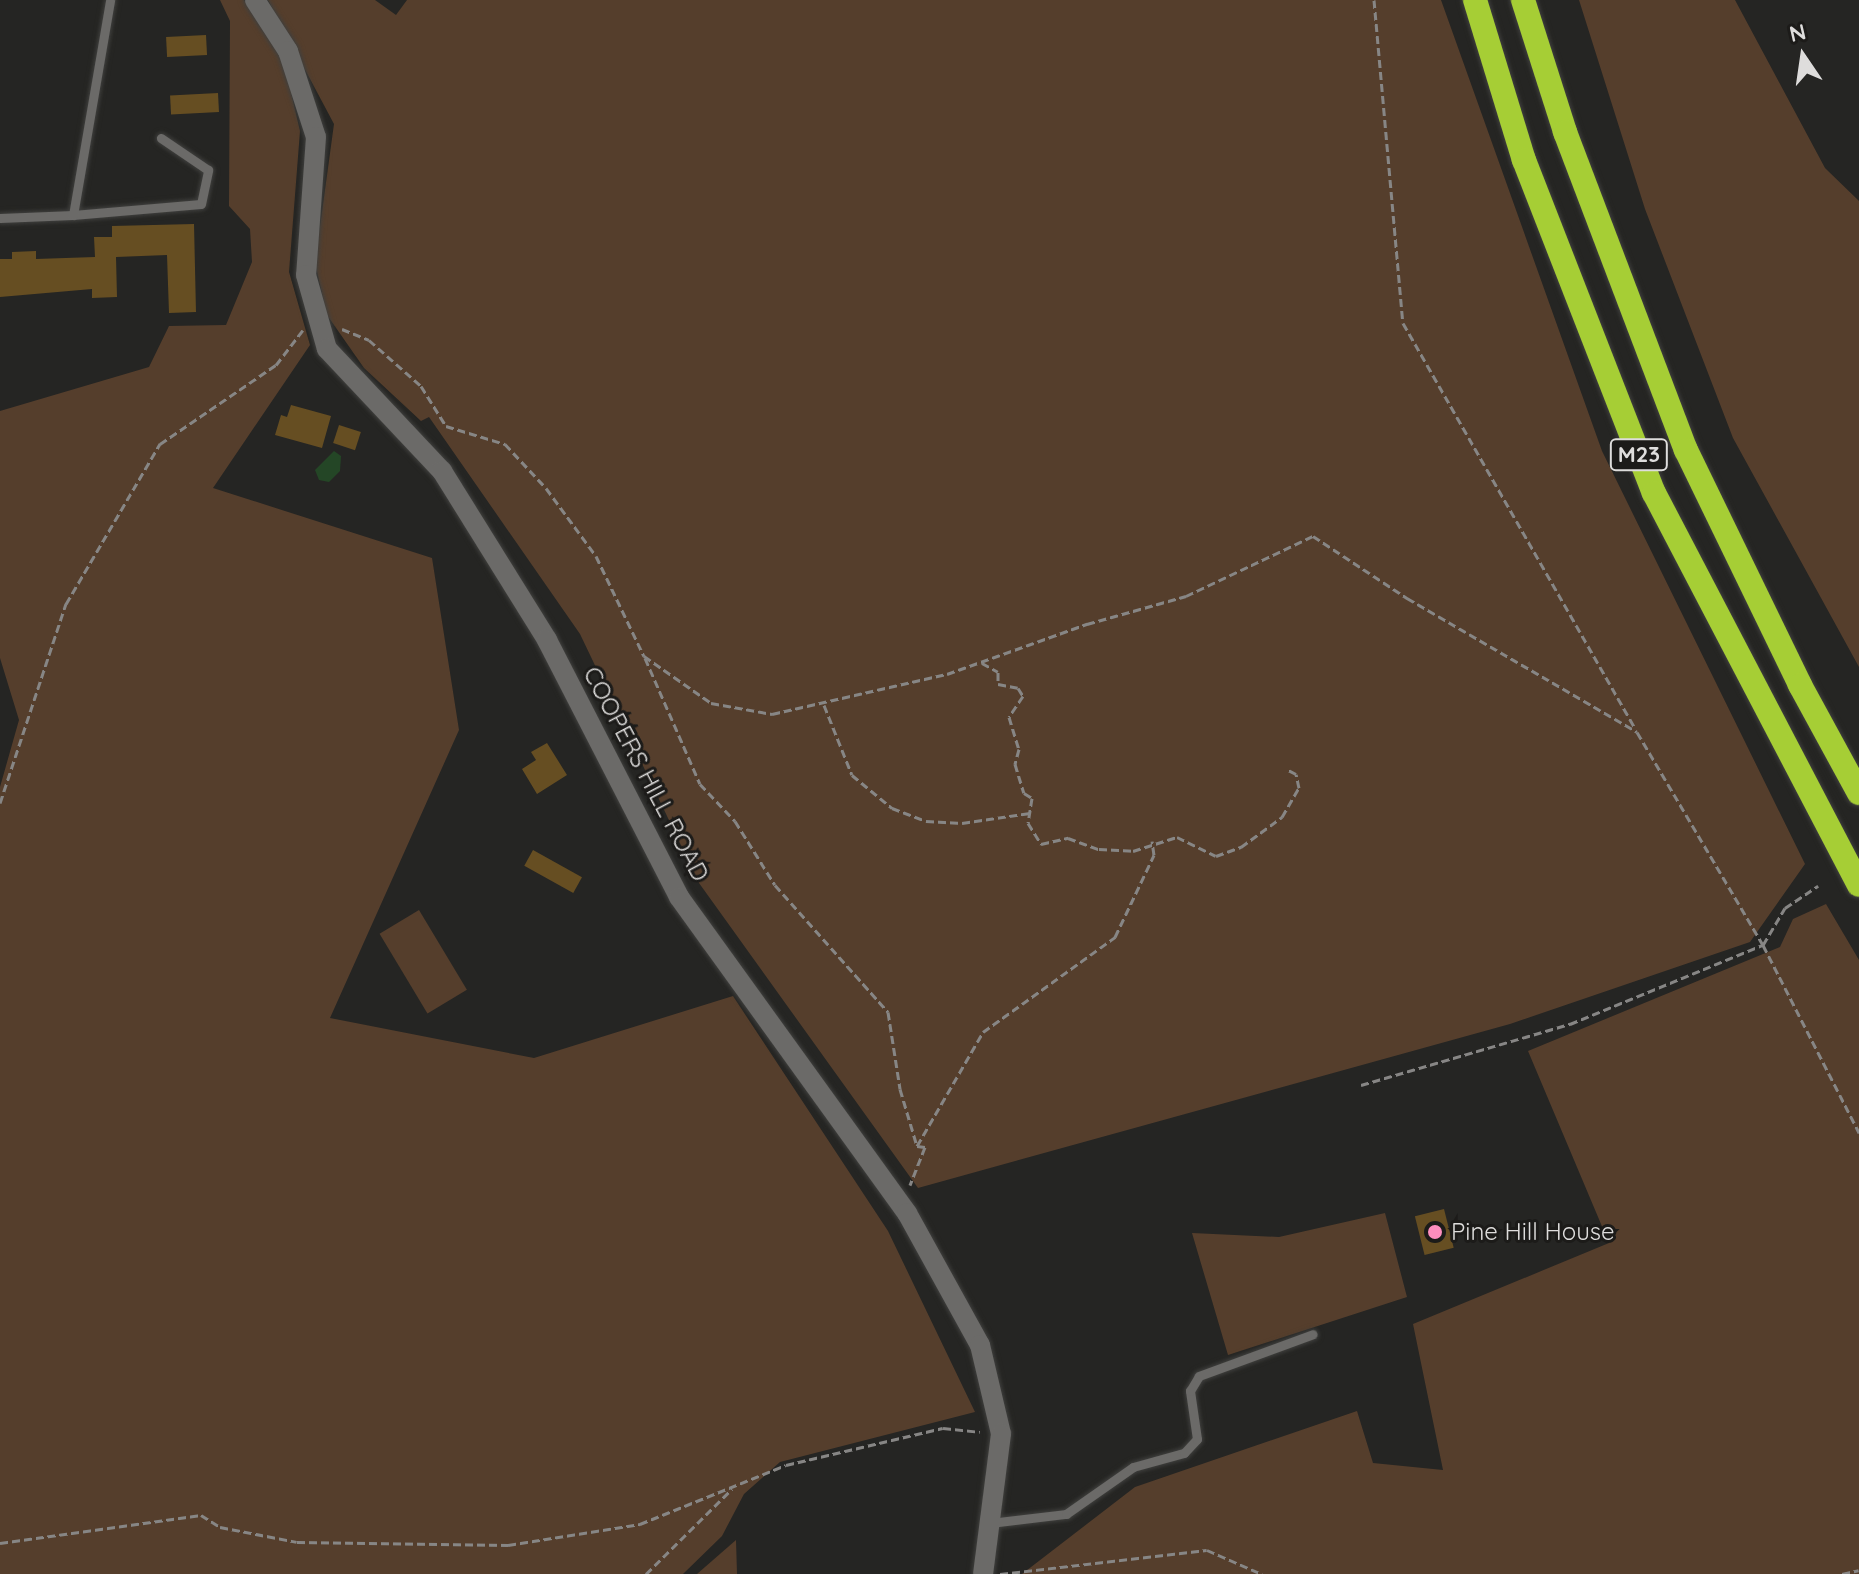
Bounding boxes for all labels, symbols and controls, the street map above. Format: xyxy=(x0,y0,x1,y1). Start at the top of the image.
north arrow xyxy=(1763,16,1843,96)
text: N xyxy=(1787,17,1809,48)
road number: M23 xyxy=(1609,437,1669,473)
street label: COOPERS HILL ROAD xyxy=(577,662,715,886)
place label: Pine Hill House xyxy=(1451,1218,1615,1246)
marker: Pine Hill House xyxy=(1426,1223,1444,1241)

